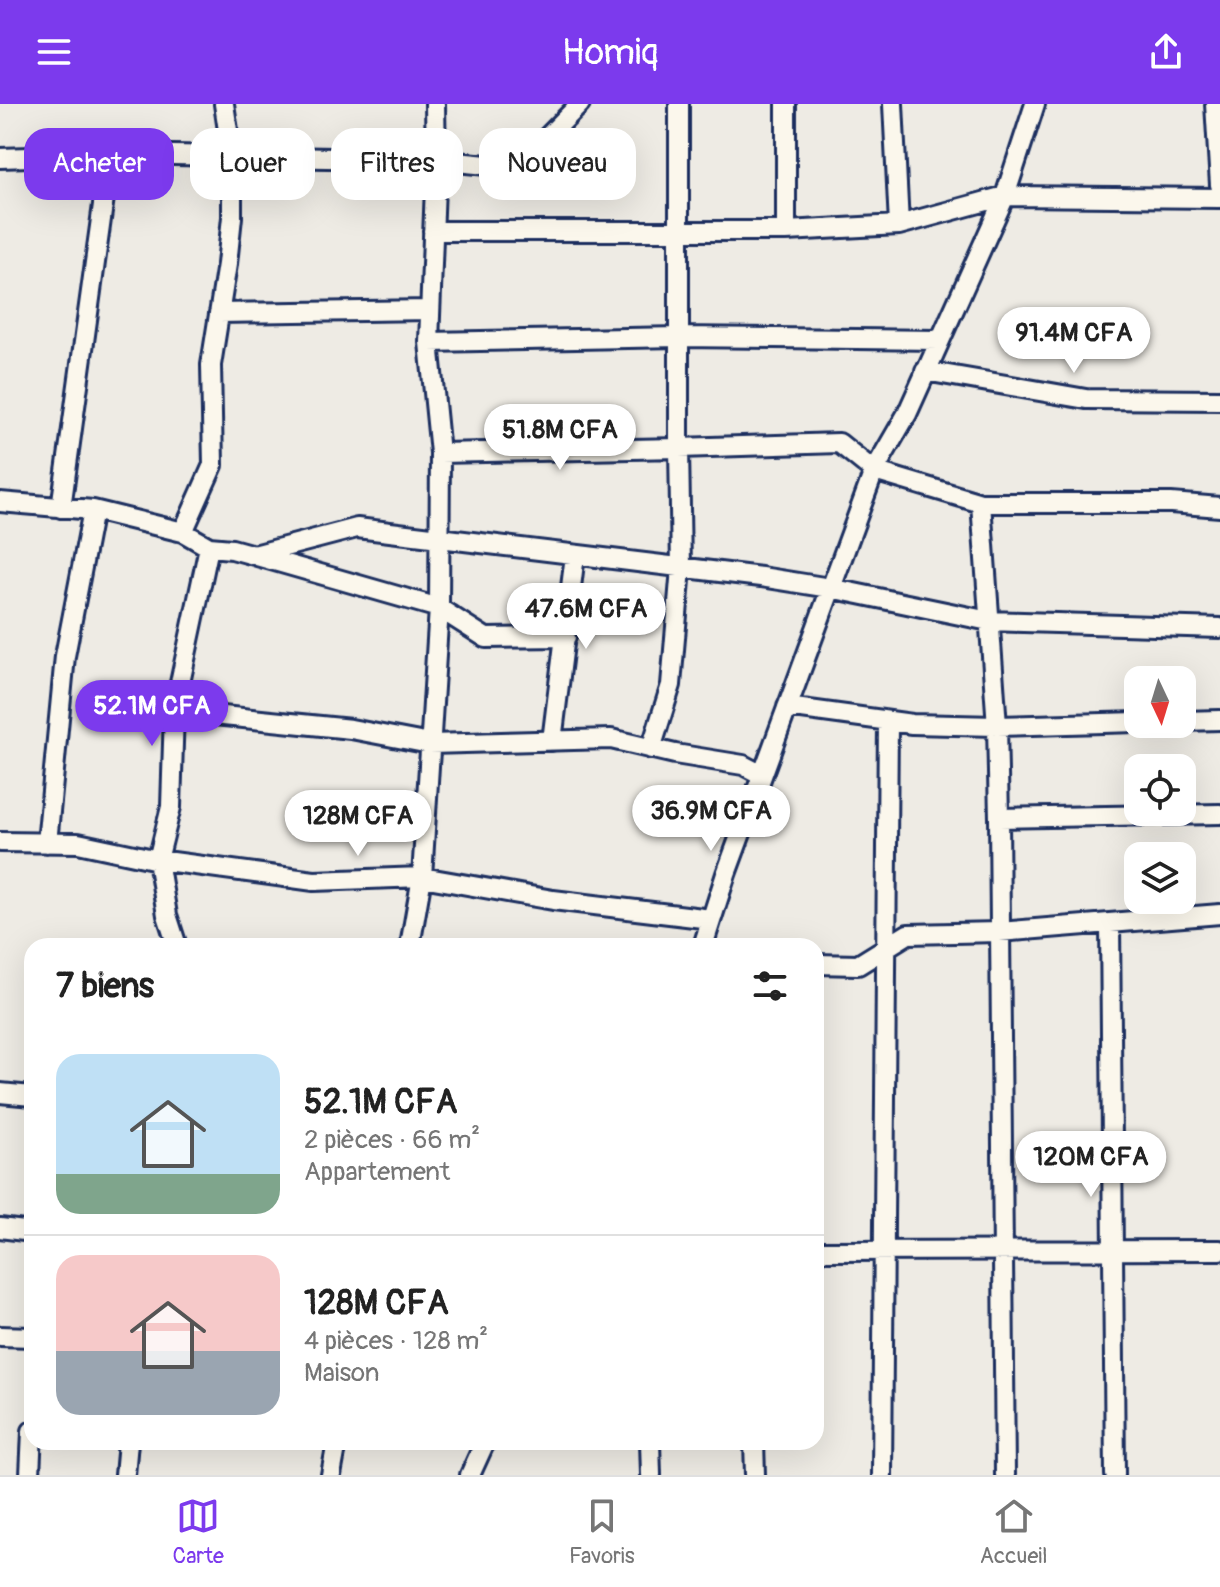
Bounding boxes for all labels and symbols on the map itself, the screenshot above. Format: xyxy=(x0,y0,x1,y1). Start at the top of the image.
pin: 91.4M CFA xyxy=(982,307,1166,375)
pin: 51.8M CFA xyxy=(468,404,652,472)
pin: 47.6M CFA xyxy=(494,583,678,651)
north arrow xyxy=(1124,666,1196,738)
pin: 52.1M CFA xyxy=(60,680,244,748)
pin: 36.9M CFA xyxy=(619,785,803,853)
pin: 128M CFA xyxy=(275,790,441,858)
pin: 120M CFA xyxy=(1008,1131,1174,1199)

